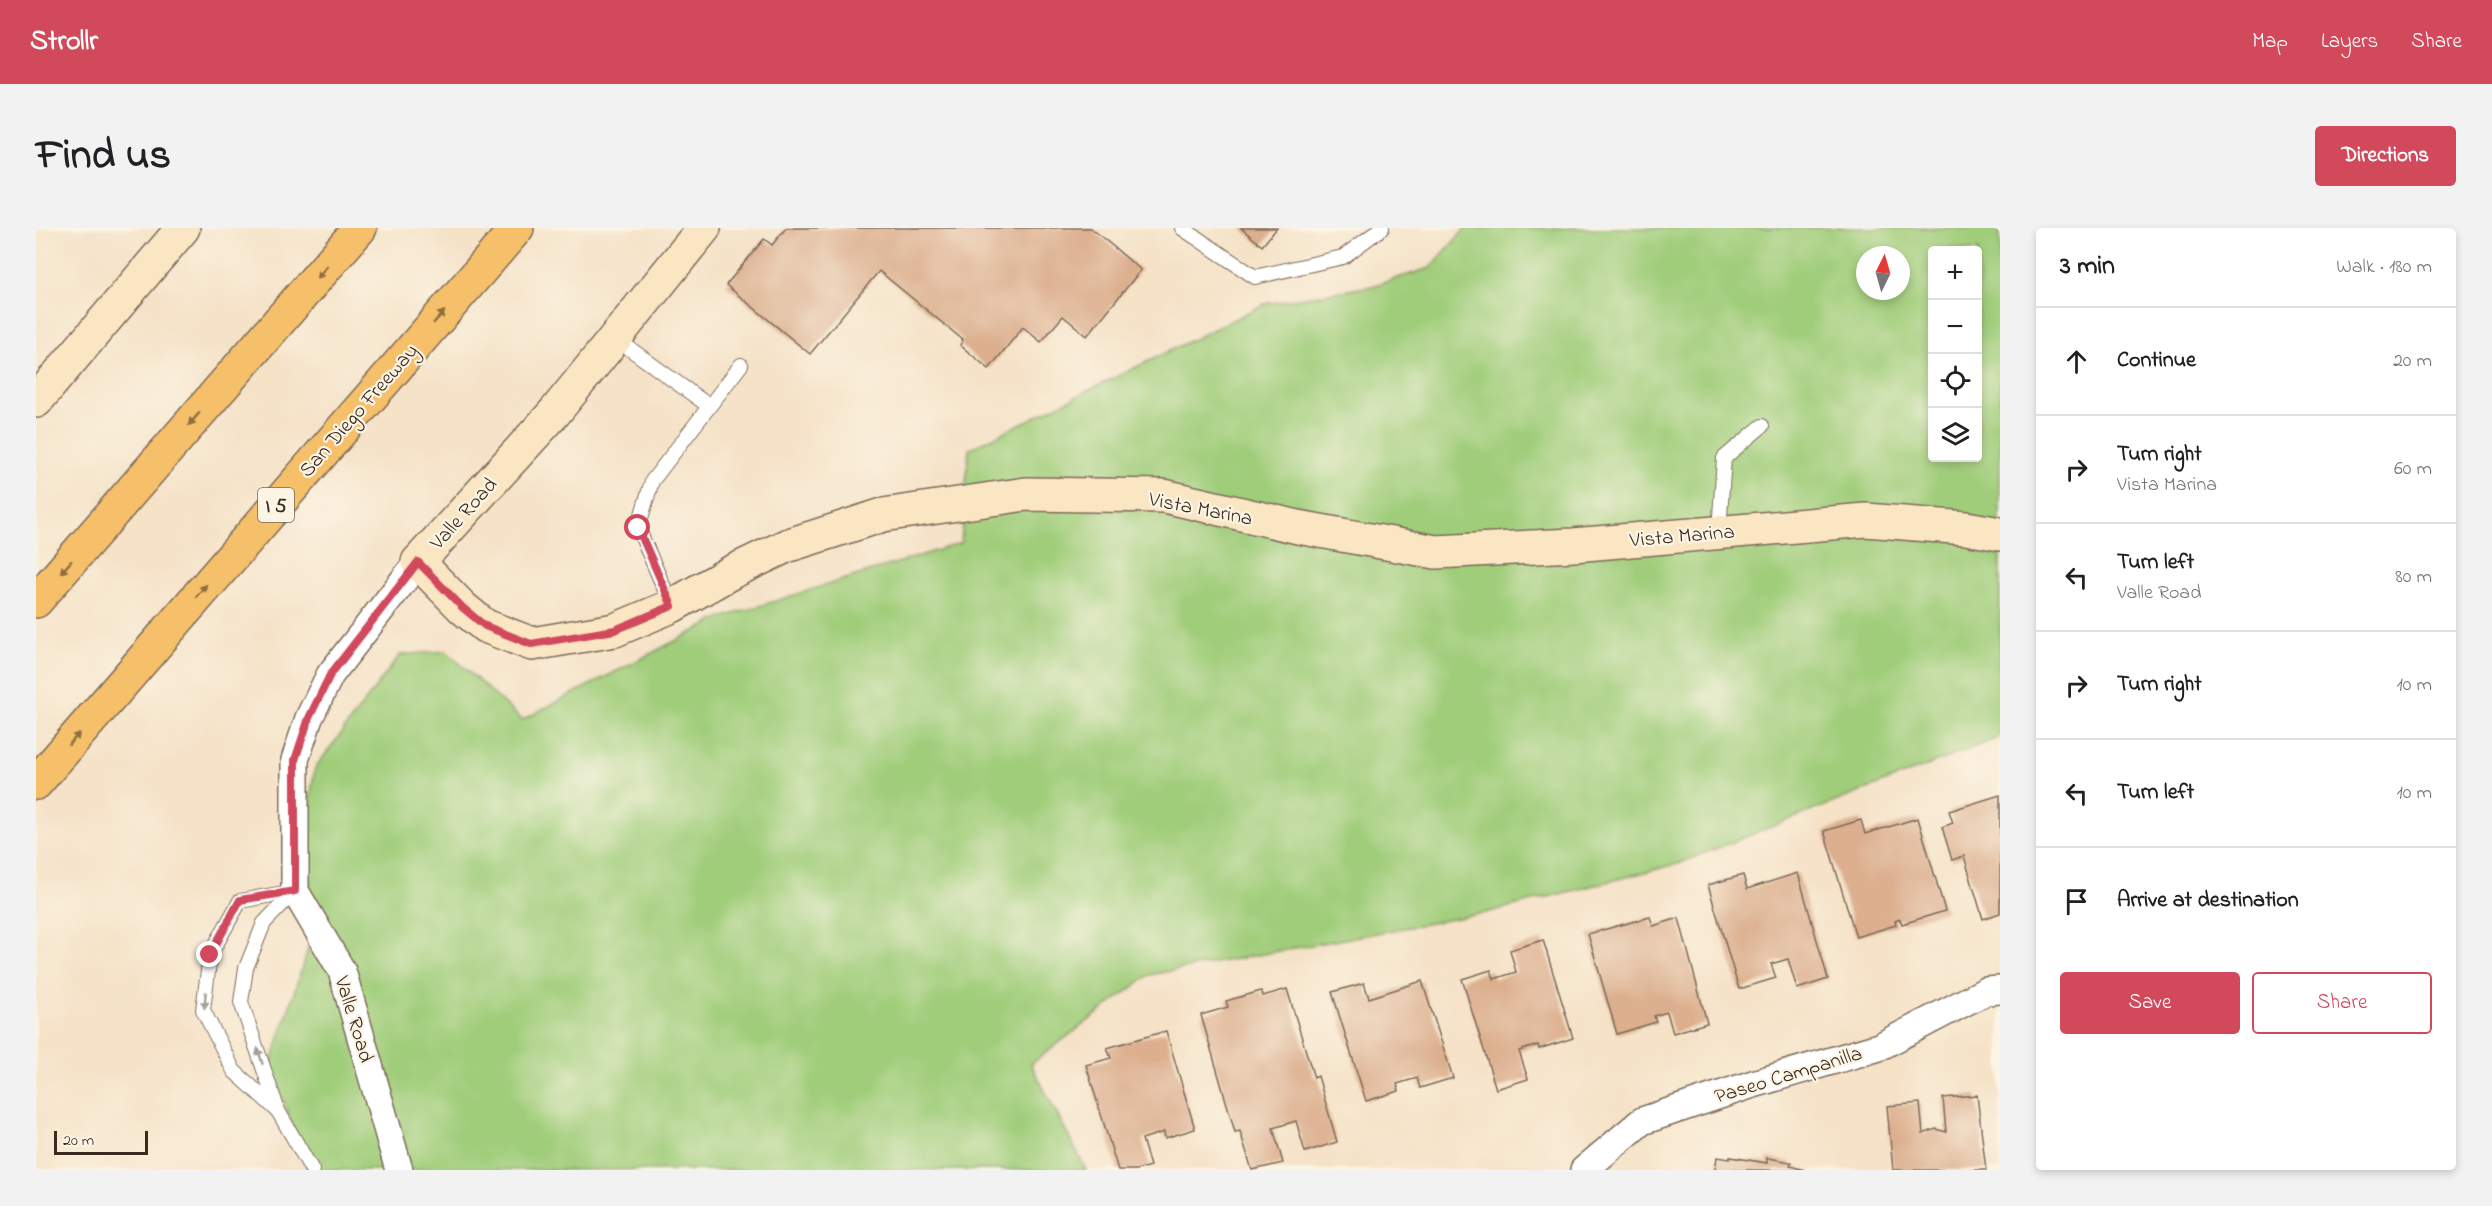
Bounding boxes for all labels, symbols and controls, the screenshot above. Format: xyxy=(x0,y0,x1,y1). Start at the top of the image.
text: Strollr xyxy=(30,22,98,63)
text: Map xyxy=(2252,27,2288,57)
text: Layers xyxy=(2321,27,2378,57)
text: Share xyxy=(2411,27,2462,57)
text: Find us xyxy=(36,126,171,187)
button: Directions xyxy=(2315,126,2456,186)
north arrow xyxy=(1856,246,1910,300)
map controls xyxy=(1928,246,1982,462)
button: + xyxy=(1928,246,1982,300)
text: 3 min xyxy=(2060,248,2115,286)
text: Walk · 180 m xyxy=(2336,253,2432,282)
one-way arrow xyxy=(316,264,329,279)
button: − xyxy=(1928,300,1982,354)
one-way arrow xyxy=(432,309,446,324)
street label: San Diego Freeway xyxy=(293,338,428,486)
icon: ahead xyxy=(2060,345,2093,378)
text: Continue xyxy=(2117,345,2196,377)
text: 20 m xyxy=(2393,347,2432,376)
button: locate xyxy=(1928,354,1982,408)
button: layers xyxy=(1928,408,1982,462)
one-way arrow xyxy=(188,411,201,426)
text: Turn right xyxy=(2117,439,2202,471)
icon: right xyxy=(2060,453,2093,486)
text: 60 m xyxy=(2394,455,2432,484)
street label: Valle Road xyxy=(423,471,505,558)
text: Vista Marina xyxy=(2117,471,2217,500)
street label: Vista Marina xyxy=(1145,485,1255,535)
road number: I 5 xyxy=(258,488,294,522)
route start xyxy=(624,514,650,540)
street label: Vista Marina xyxy=(1628,517,1736,557)
text: Turn left xyxy=(2117,547,2194,579)
one-way arrow xyxy=(60,559,73,574)
icon: left xyxy=(2060,561,2093,594)
text: 80 m xyxy=(2395,563,2432,592)
text: Valle Road xyxy=(2117,579,2201,608)
one-way arrow xyxy=(195,583,208,599)
icon: right xyxy=(2060,669,2093,702)
text: Turn right xyxy=(2117,669,2202,701)
text: 10 m xyxy=(2396,671,2432,700)
one-way arrow xyxy=(67,732,80,747)
icon: left xyxy=(2060,777,2093,810)
text: Turn left xyxy=(2117,777,2194,809)
text: 10 m xyxy=(2396,779,2432,808)
icon: arrive xyxy=(2060,885,2093,918)
text: Arrive at destination xyxy=(2117,885,2299,917)
route end xyxy=(196,941,222,967)
street label: Valle Road xyxy=(325,972,380,1067)
button: Save xyxy=(2060,972,2240,1034)
button: Share xyxy=(2252,972,2432,1034)
one-way arrow xyxy=(200,991,210,1010)
street label: Paseo Campanilla xyxy=(1711,1039,1866,1113)
one-way arrow xyxy=(255,1047,265,1065)
scale bar xyxy=(54,1128,148,1156)
text: 20 m xyxy=(63,1129,94,1153)

